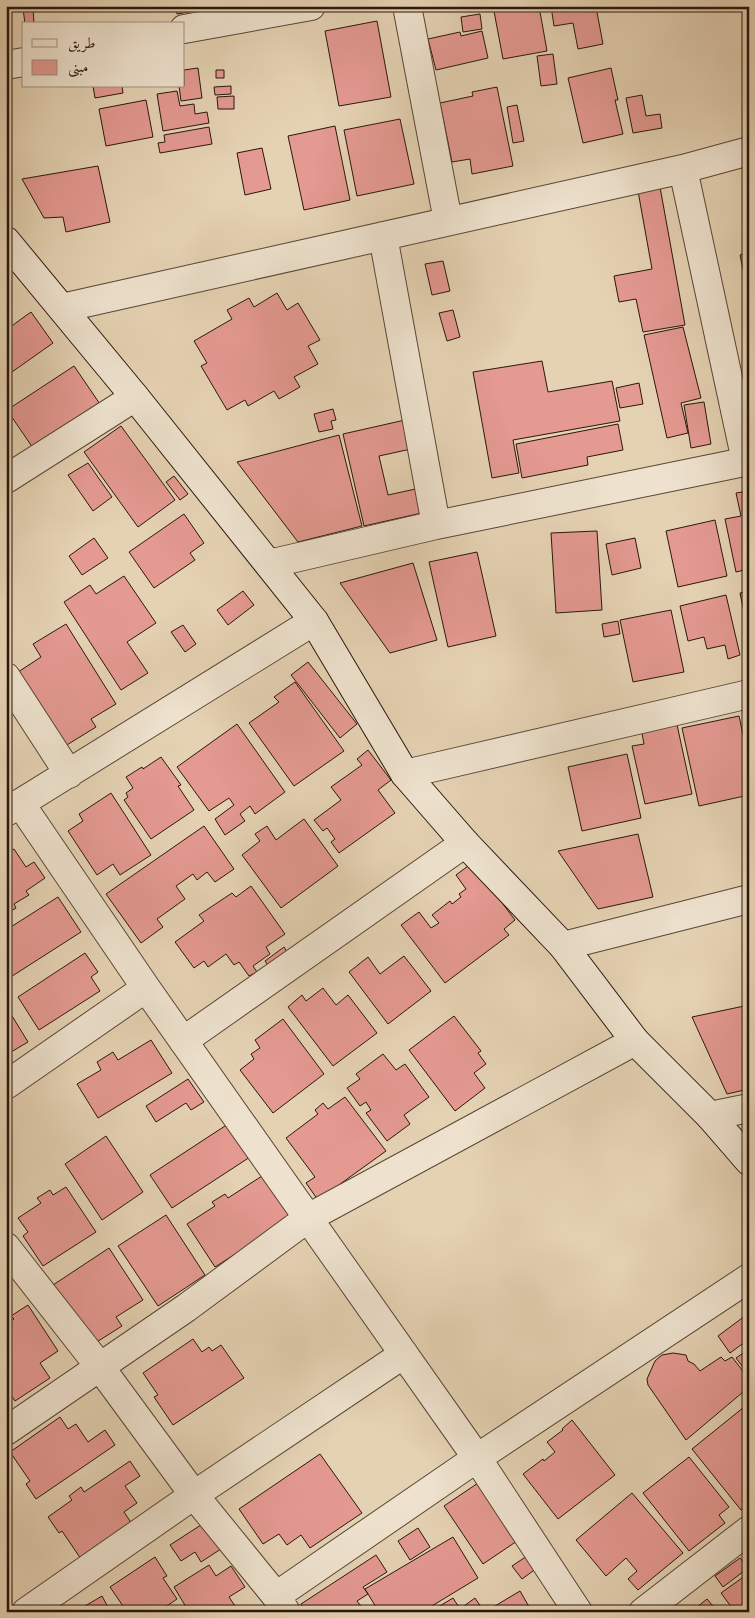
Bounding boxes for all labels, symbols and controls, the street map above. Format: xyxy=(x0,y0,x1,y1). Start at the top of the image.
legend xyxy=(22,22,185,88)
text: طريق xyxy=(68,33,95,53)
text: مبنى xyxy=(68,57,88,78)

